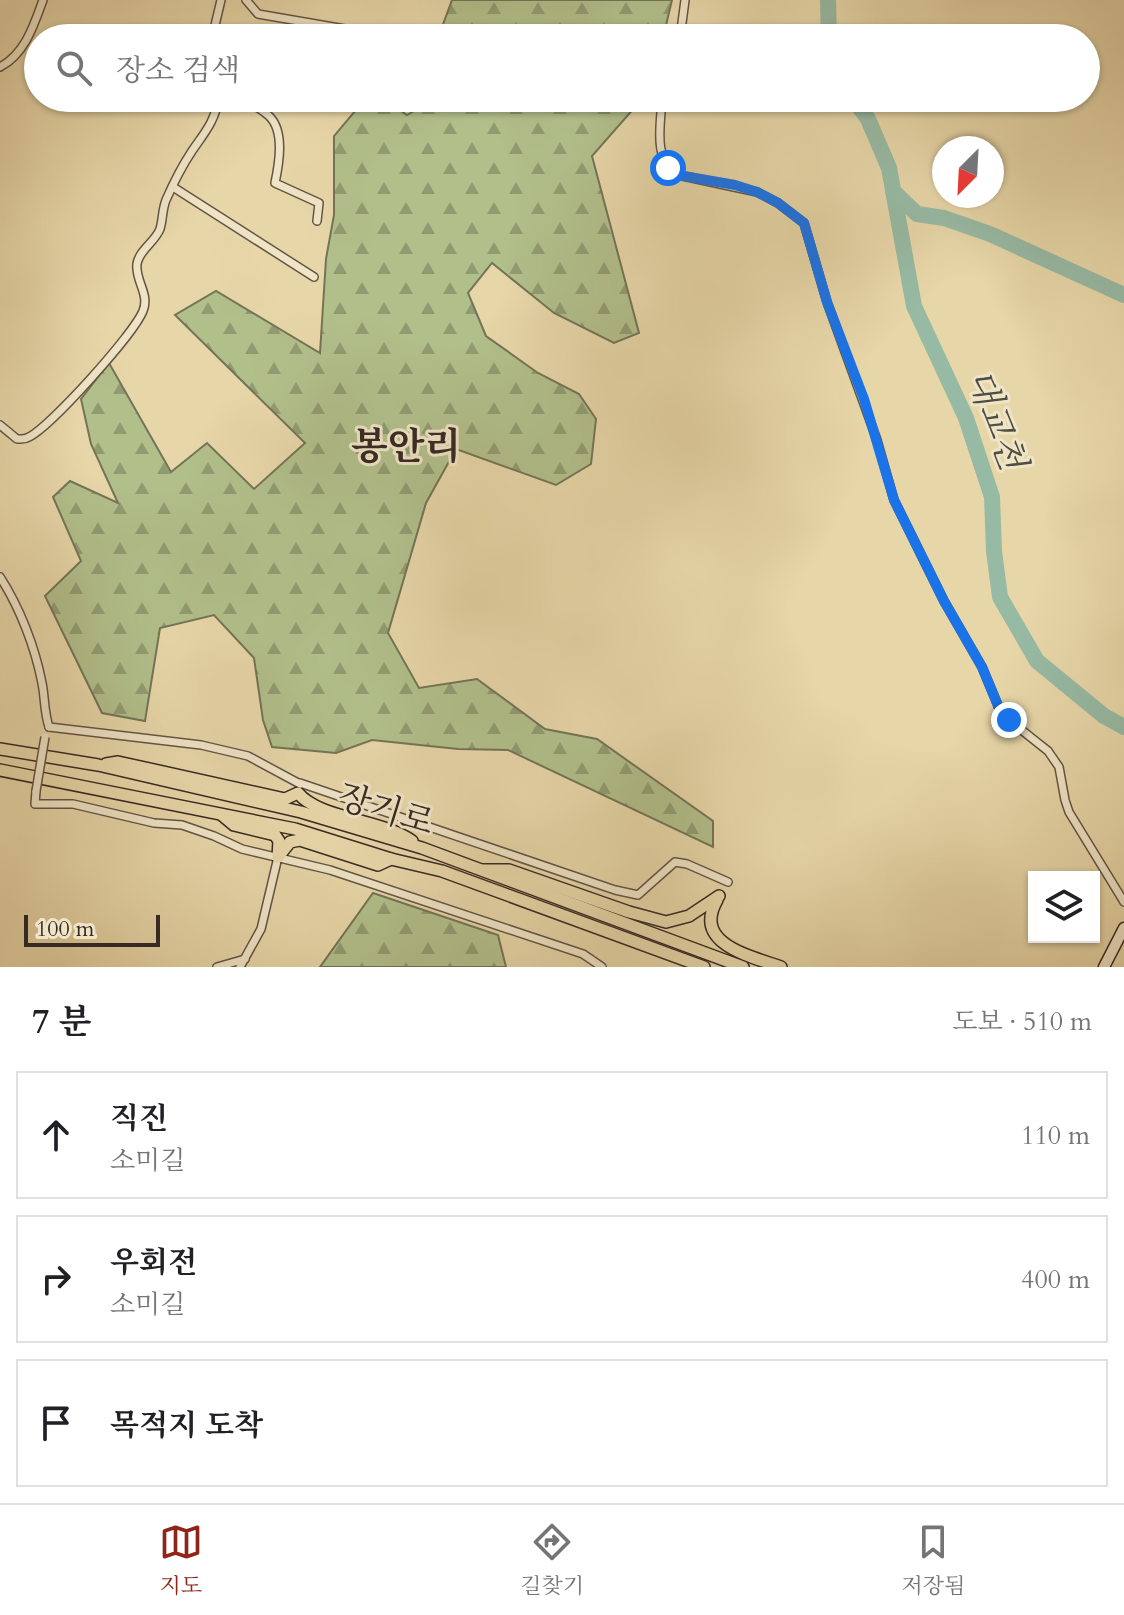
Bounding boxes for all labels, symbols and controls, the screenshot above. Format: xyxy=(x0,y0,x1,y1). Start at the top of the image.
search box xyxy=(24,24,1100,112)
icon: search xyxy=(52,46,96,90)
text: 장소 검색 xyxy=(116,50,240,91)
north arrow xyxy=(932,136,1004,208)
route start xyxy=(650,150,686,186)
water label: 대교천 xyxy=(954,362,1038,479)
district label: 봉안리 xyxy=(351,421,461,473)
route end xyxy=(991,702,1027,738)
street label: 장기로 xyxy=(332,774,440,846)
map controls xyxy=(1028,871,1100,943)
button: layers xyxy=(1028,871,1100,943)
scale bar xyxy=(24,911,160,947)
text: 100 m xyxy=(36,914,94,944)
text: 7 분 xyxy=(32,999,91,1045)
text: 도보 · 510 m xyxy=(952,1004,1092,1039)
text: 직진 xyxy=(110,1098,168,1139)
icon: ahead xyxy=(34,1113,78,1157)
text: 110 m xyxy=(1021,1118,1090,1153)
text: 소미길 xyxy=(110,1143,185,1178)
text: 우회전 xyxy=(110,1242,197,1283)
icon: right xyxy=(34,1257,78,1301)
text: 400 m xyxy=(1021,1262,1090,1297)
text: 소미길 xyxy=(110,1287,185,1322)
icon: arrive xyxy=(34,1401,78,1445)
text: 목적지 도착 xyxy=(110,1405,263,1446)
tab: 지도 xyxy=(159,1520,203,1601)
tab: 길찾기 xyxy=(520,1520,584,1601)
tab: 저장됨 xyxy=(901,1520,965,1601)

